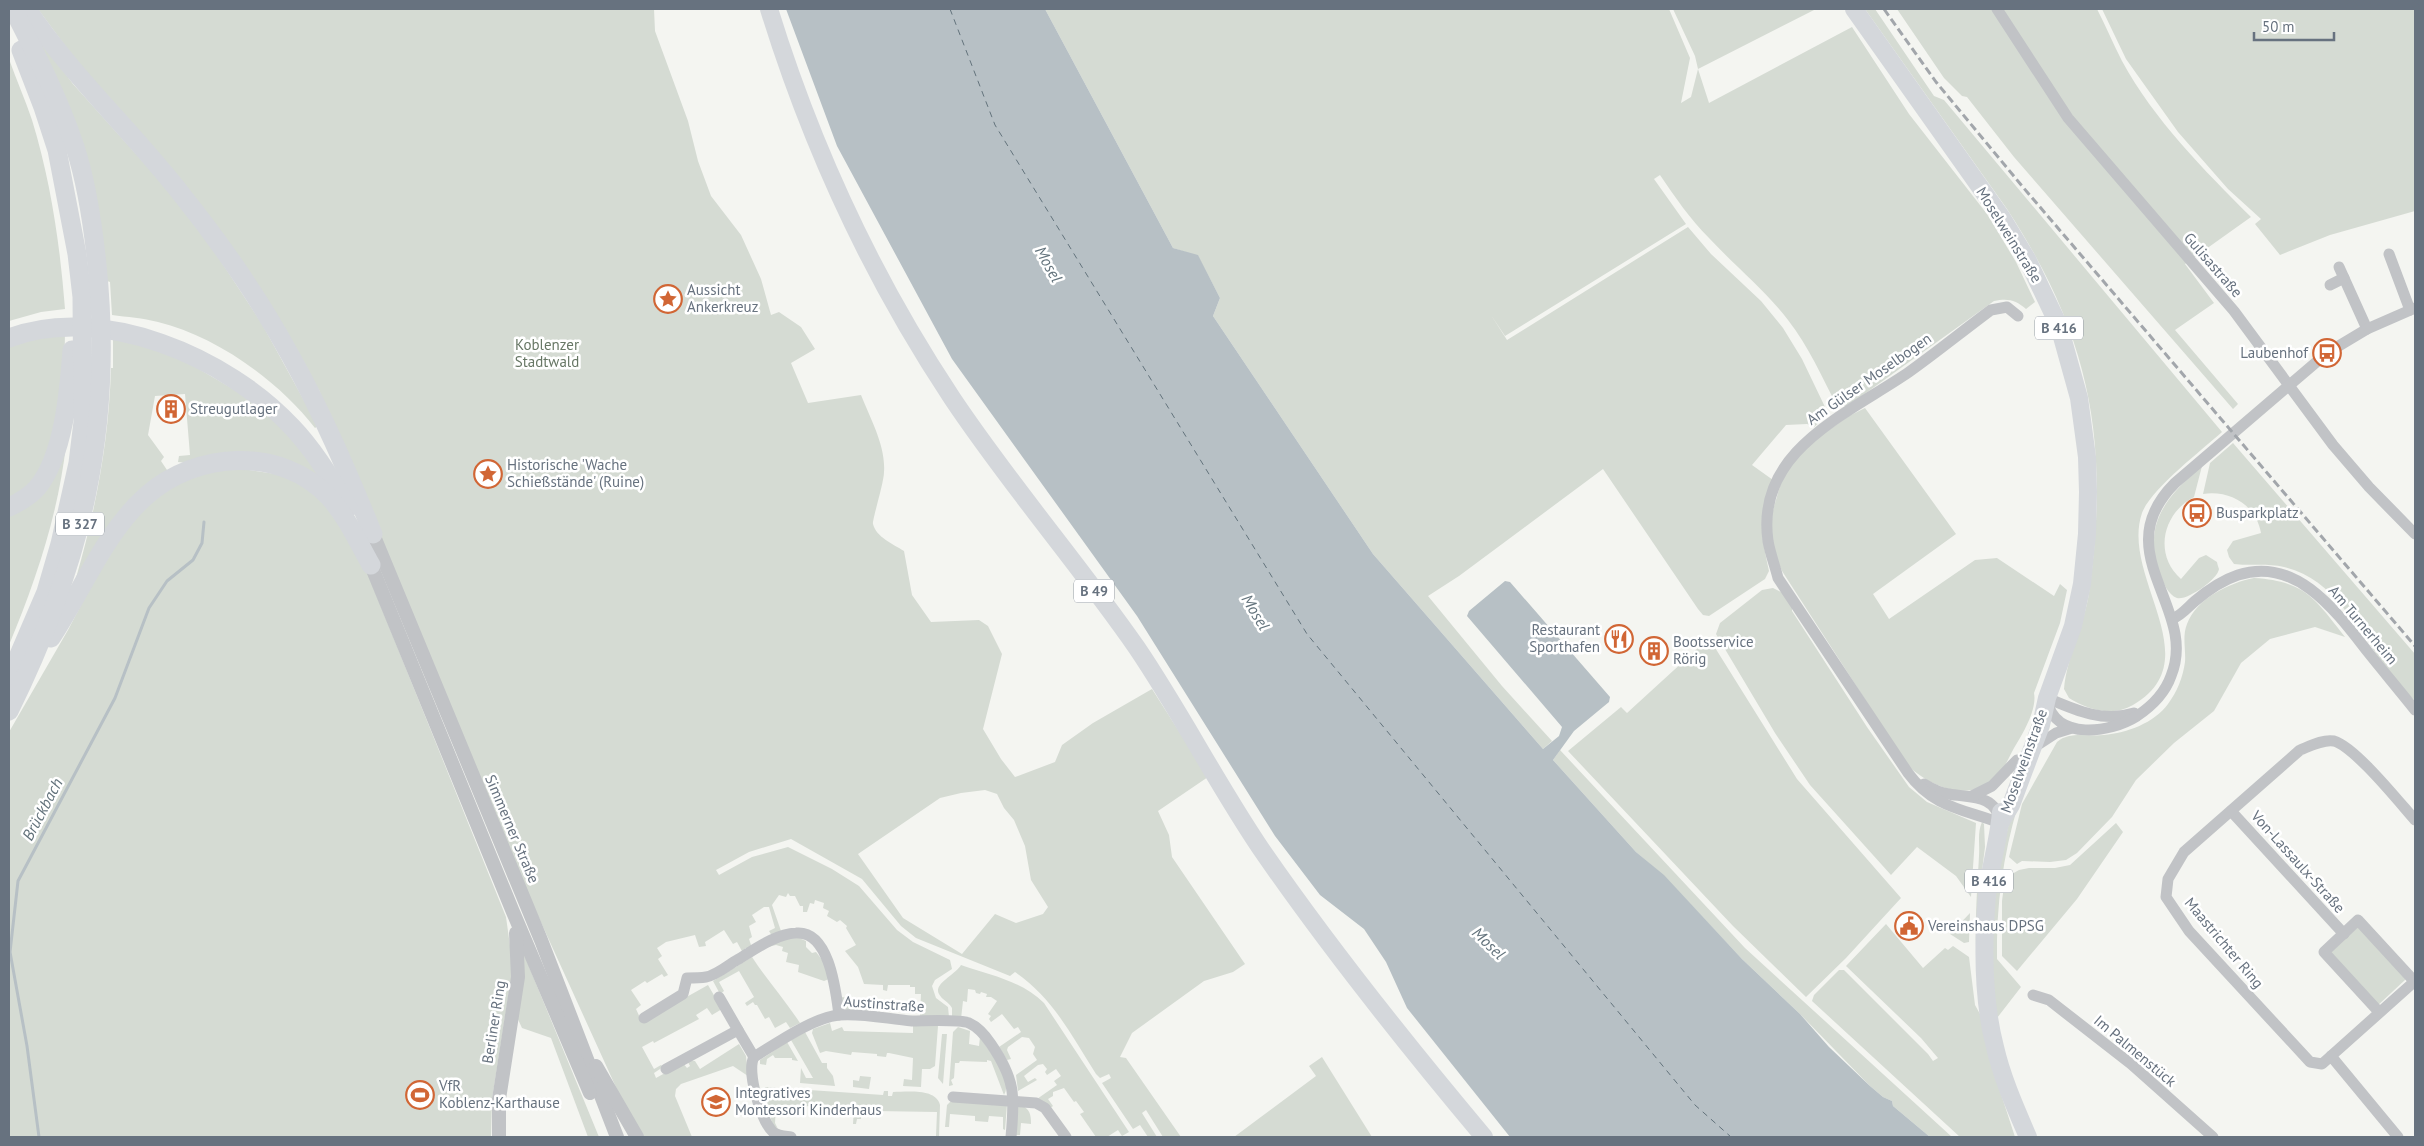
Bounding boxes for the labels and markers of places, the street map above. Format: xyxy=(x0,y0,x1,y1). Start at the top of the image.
place label: Aussicht Ankerkreuz xyxy=(687,280,758,316)
place icon: Aussicht Ankerkreuz xyxy=(653,284,683,314)
bus stop icon: Laubenhof xyxy=(2312,338,2342,368)
place label: Laubenhof xyxy=(2240,343,2309,362)
building icon: Streugutlager xyxy=(156,394,186,424)
place label: Streugutlager xyxy=(190,399,278,418)
place label: Historische 'Wache Schießstände' (Ruine) xyxy=(507,455,644,491)
place icon: Historische 'Wache Schießstände' (Ruine) xyxy=(473,459,503,489)
bus stop icon: Busparkplatz xyxy=(2182,498,2212,528)
place label: Busparkplatz xyxy=(2216,503,2299,522)
place label: Restaurant Sporthafen xyxy=(1529,620,1600,656)
restaurant icon: Restaurant Sporthafen xyxy=(1604,624,1634,654)
place label: Bootsservice Rörig xyxy=(1673,632,1754,668)
building icon: Bootsservice Rörig xyxy=(1639,636,1669,666)
public building icon: Vereinshaus DPSG xyxy=(1894,911,1924,941)
place label: Vereinshaus DPSG xyxy=(1927,916,2044,935)
place label: VfR Koblenz-Karthause xyxy=(438,1076,560,1112)
sports icon: VfR Koblenz-Karthause xyxy=(405,1080,435,1110)
place label: Integratives Montessori Kinderhaus xyxy=(735,1083,882,1119)
school or university icon: Integratives Montessori Kinderhaus xyxy=(701,1087,731,1117)

